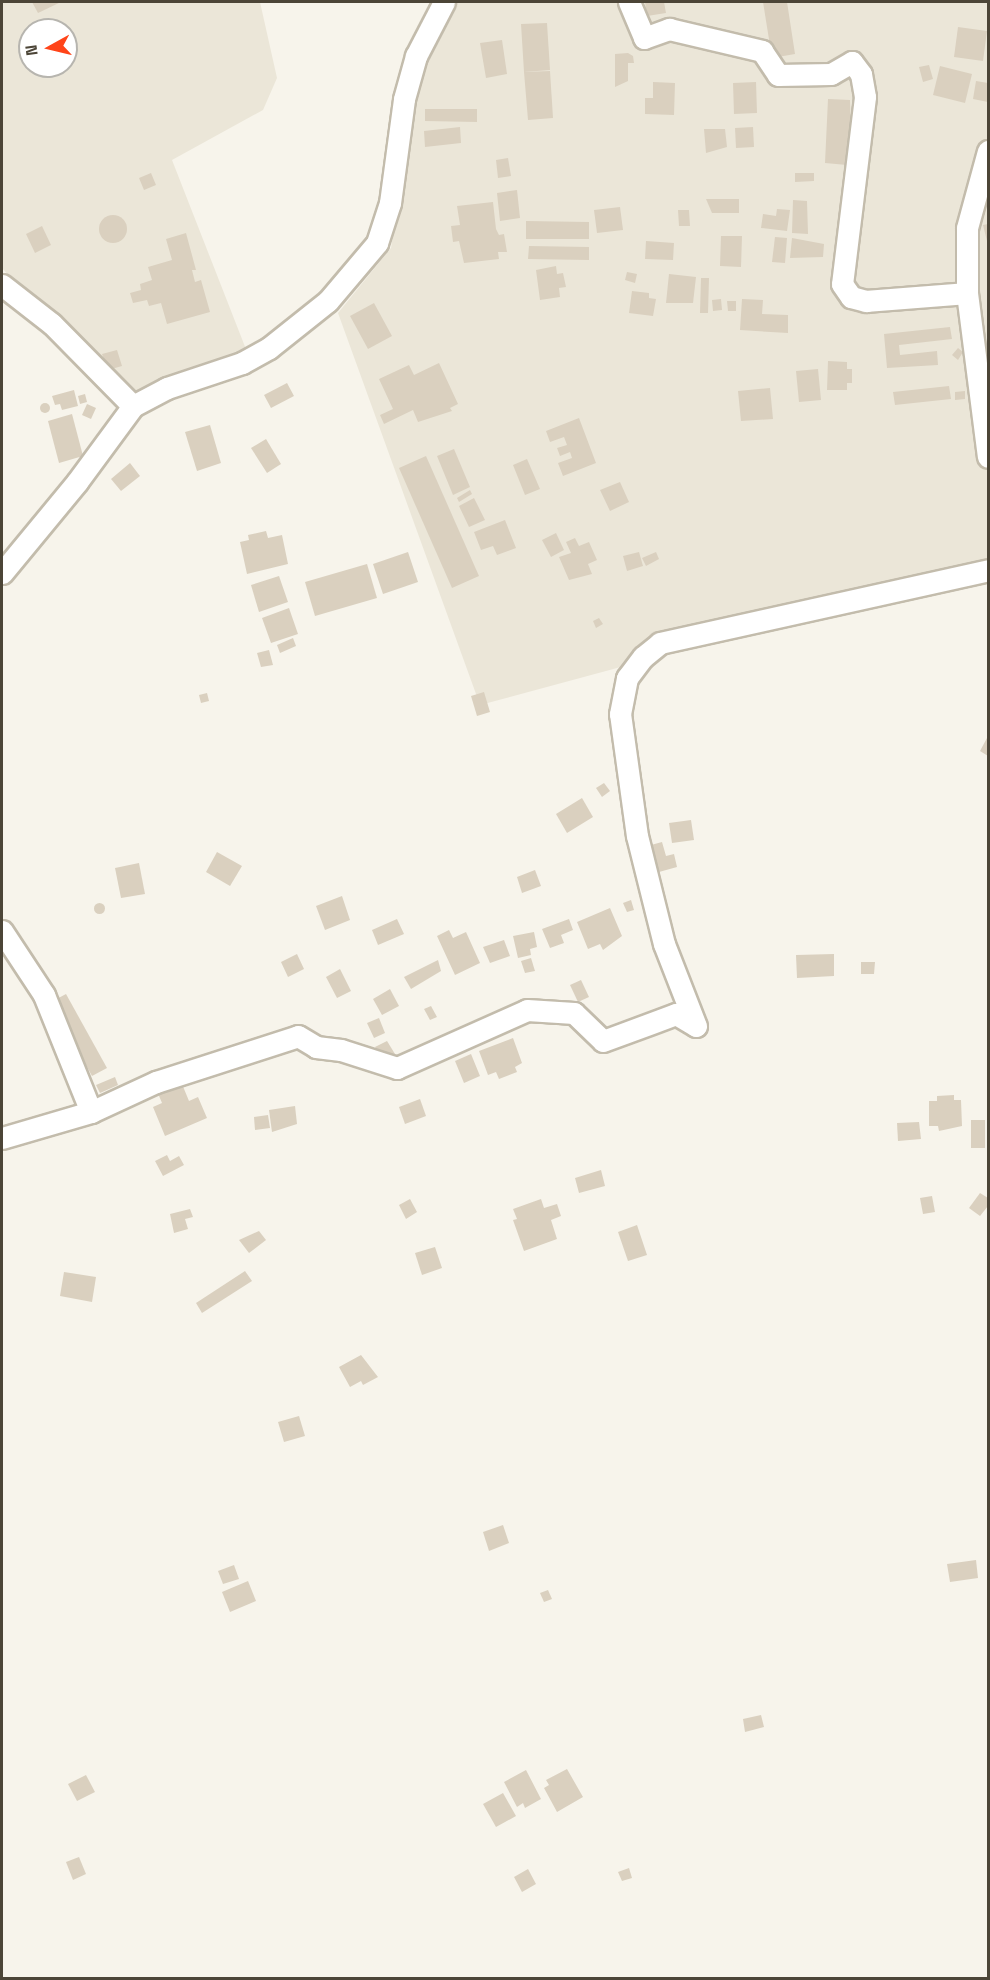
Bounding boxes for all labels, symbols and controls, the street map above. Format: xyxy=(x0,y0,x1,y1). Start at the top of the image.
north arrow xyxy=(18,18,78,78)
text: N xyxy=(21,44,43,57)

